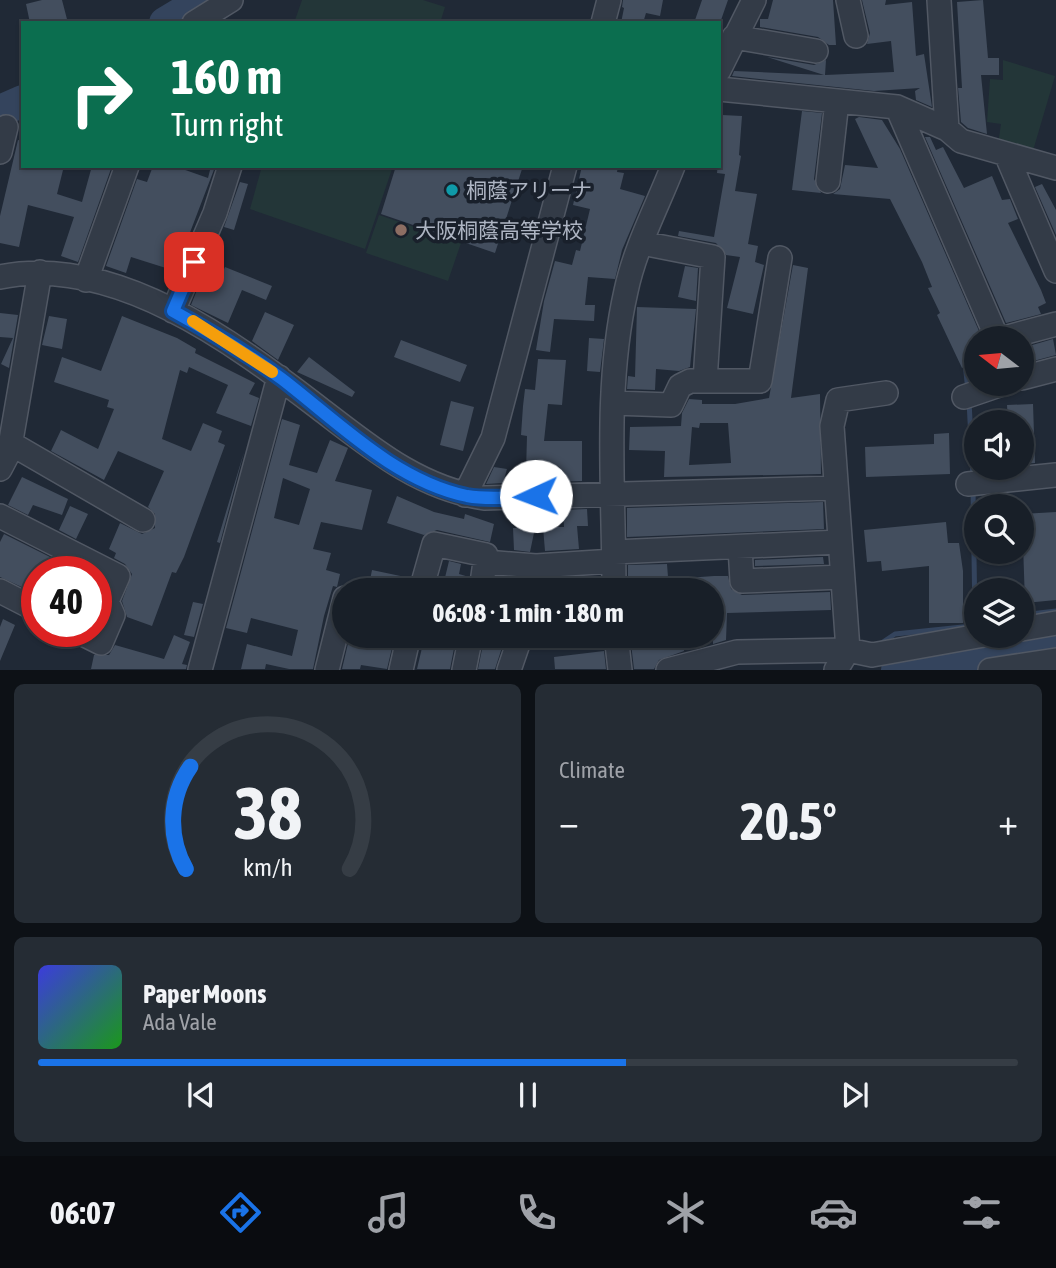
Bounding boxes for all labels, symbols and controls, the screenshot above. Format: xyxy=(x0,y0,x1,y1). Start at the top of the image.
text: 160 m xyxy=(171,48,282,104)
icon: right xyxy=(56,49,147,140)
text: Turn right xyxy=(171,106,284,143)
place label: 桐蔭アリーナ xyxy=(466,178,592,202)
marker: 桐蔭アリーナ xyxy=(444,182,460,198)
place label: 大阪桐蔭高等学校 xyxy=(415,218,583,242)
marker: 大阪桐蔭高等学校 xyxy=(393,222,409,238)
pin xyxy=(164,232,224,292)
icon: arrive xyxy=(175,243,213,281)
north arrow xyxy=(964,326,1034,396)
map controls xyxy=(964,326,1034,648)
button: sound xyxy=(964,410,1034,480)
position arrow xyxy=(499,459,573,533)
button: search xyxy=(964,494,1034,564)
speed limit sign: 40 xyxy=(21,556,112,647)
button: layers xyxy=(964,578,1034,648)
text: 06:08 · 1 min · 180 m xyxy=(432,598,624,628)
text: Climate xyxy=(559,757,625,783)
text: 38 xyxy=(233,772,302,855)
text: 20.5° xyxy=(740,791,837,851)
text: − xyxy=(559,800,579,843)
text: + xyxy=(998,800,1018,843)
text: km/h xyxy=(243,853,292,881)
text: Paper Moons xyxy=(143,979,266,1009)
text: Ada Vale xyxy=(143,1009,217,1035)
icon: previous xyxy=(182,1076,220,1114)
icon: pause xyxy=(509,1076,547,1114)
icon: next xyxy=(836,1076,874,1114)
icon: directions xyxy=(216,1188,265,1237)
icon: music xyxy=(364,1188,413,1237)
icon: phone xyxy=(512,1188,561,1237)
icon: climate xyxy=(661,1188,710,1237)
icon: car xyxy=(809,1188,858,1237)
icon: filters xyxy=(957,1188,1006,1237)
text: 06:07 xyxy=(50,1194,116,1231)

